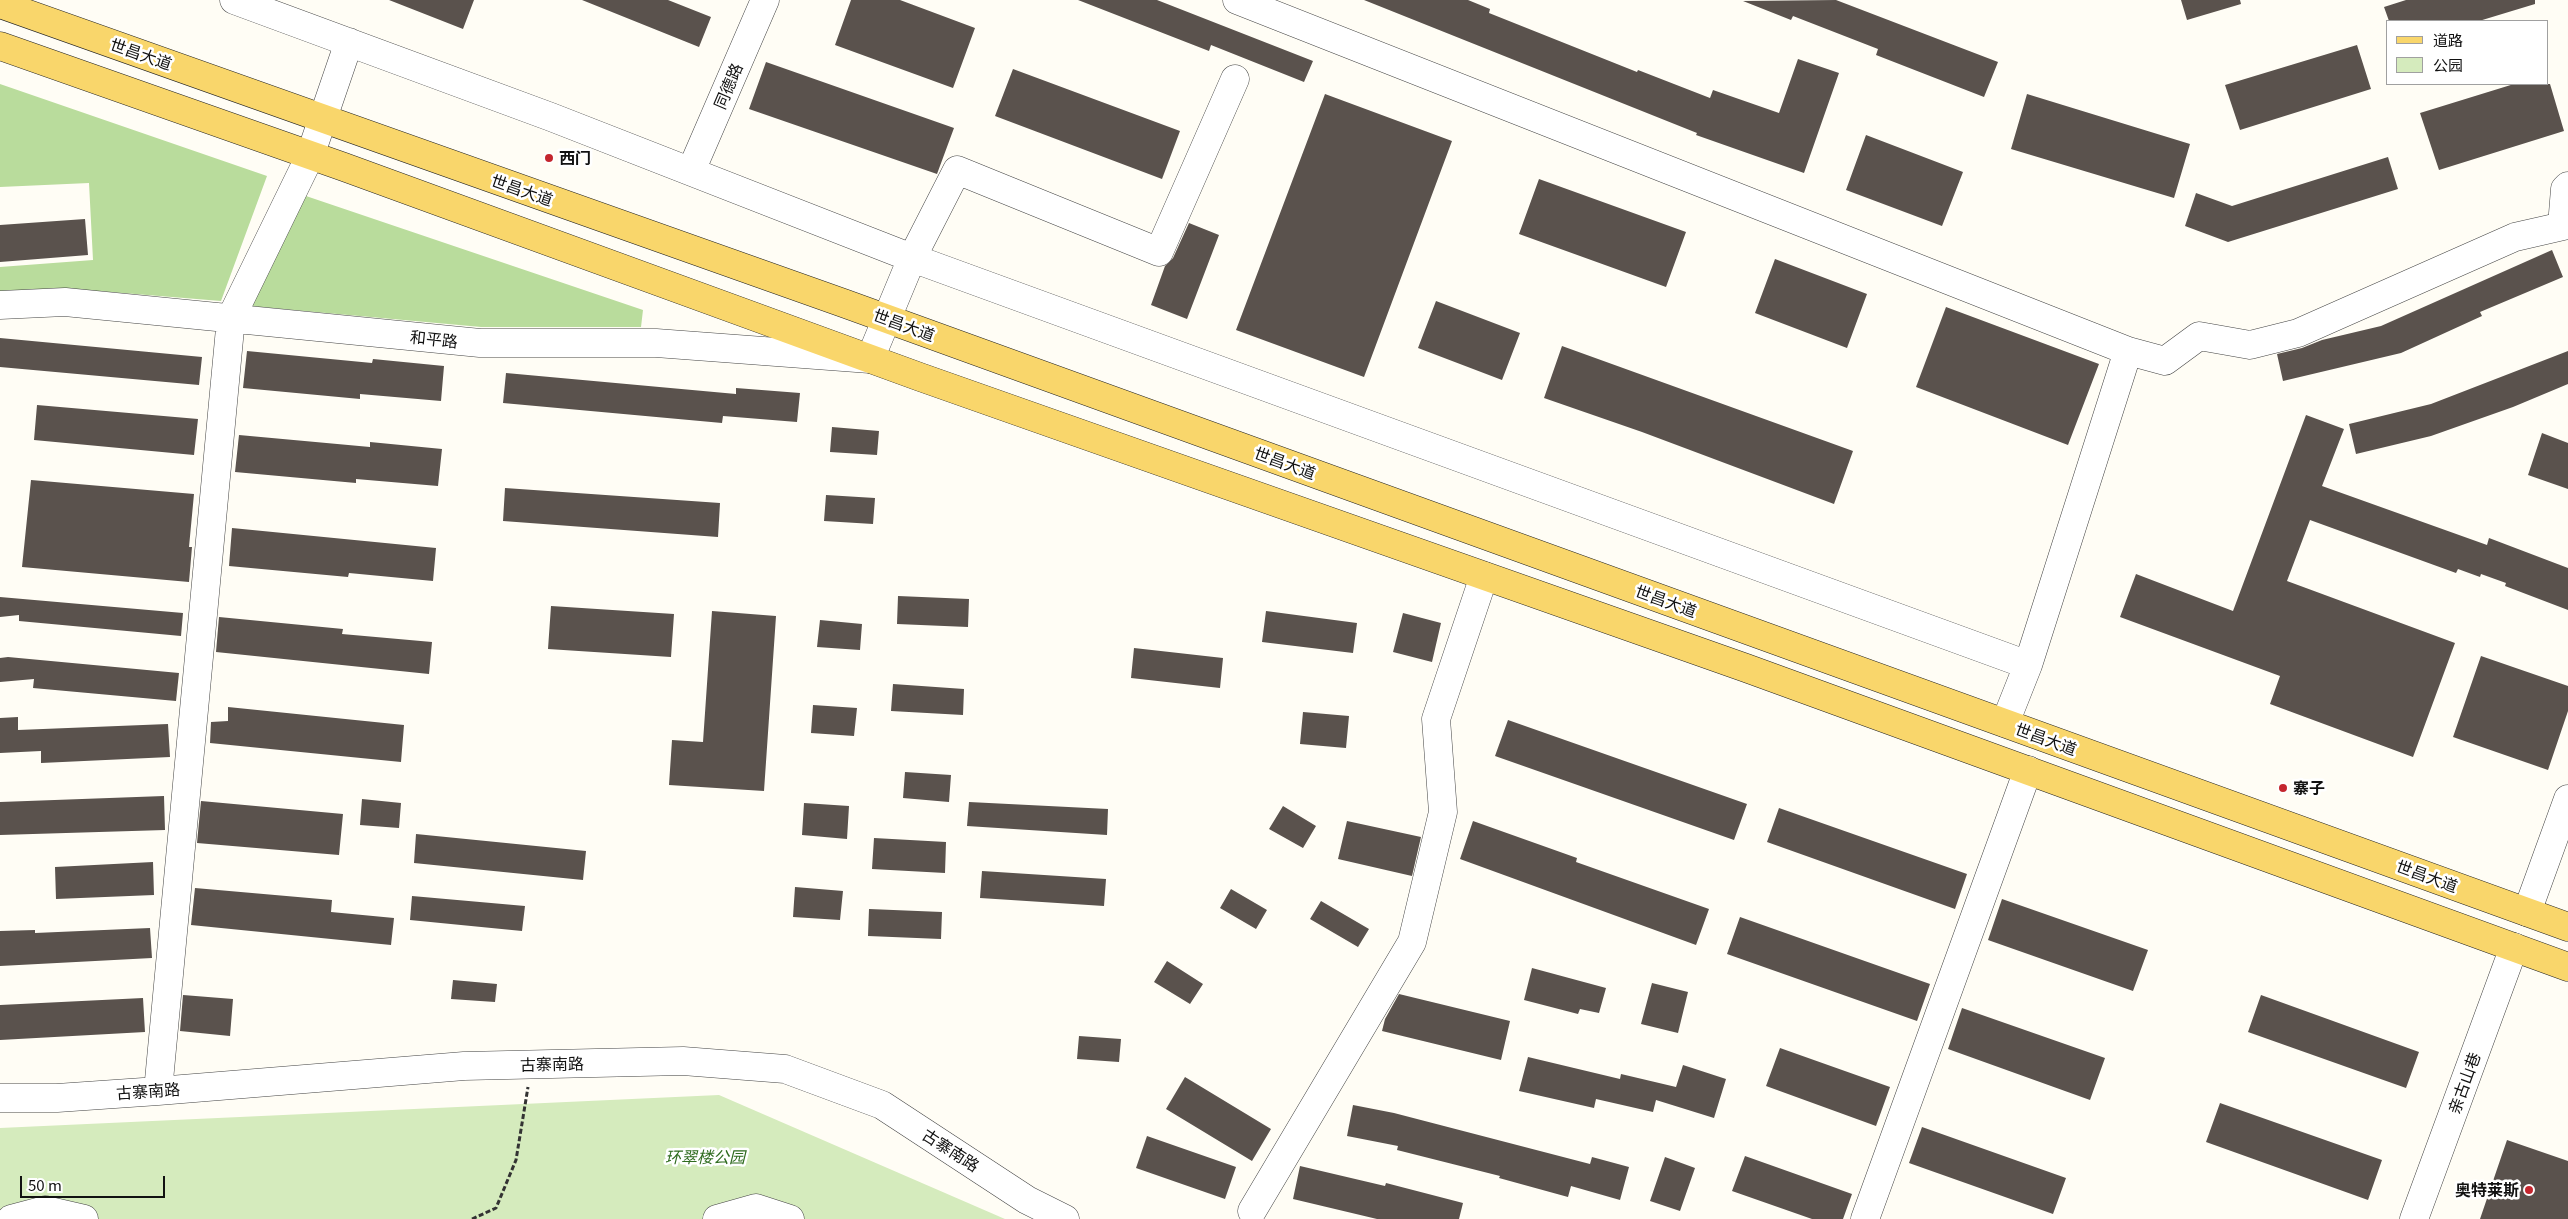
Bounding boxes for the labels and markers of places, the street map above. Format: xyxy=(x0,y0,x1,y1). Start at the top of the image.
place label: 西门 xyxy=(559,148,591,168)
marker: 西门 xyxy=(543,152,555,164)
place label: 寨子 xyxy=(2293,778,2325,798)
marker: 寨子 xyxy=(2277,782,2289,794)
place label: 奥特莱斯 xyxy=(2455,1180,2519,1200)
marker: 奥特莱斯 xyxy=(2523,1184,2535,1196)

